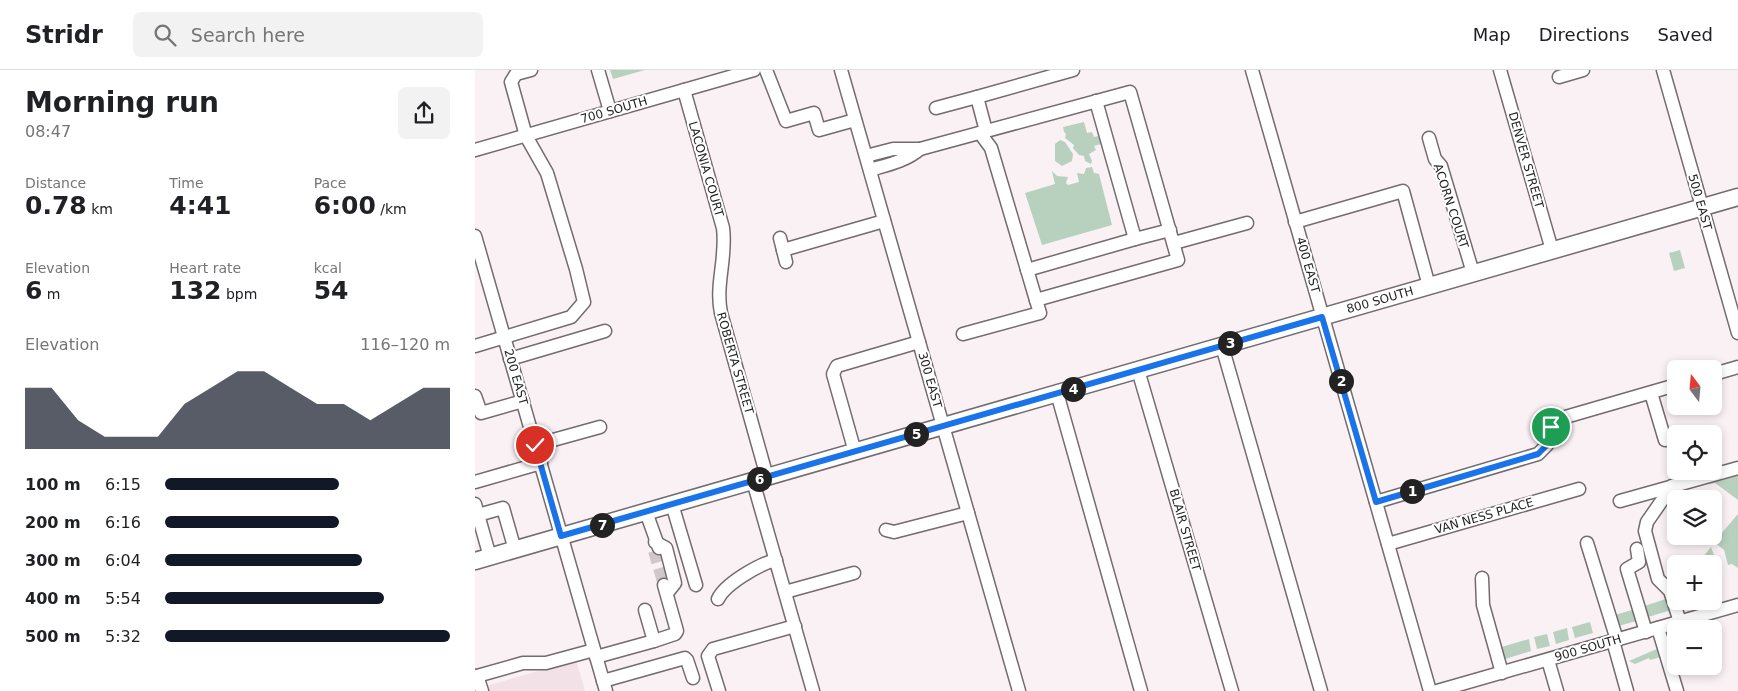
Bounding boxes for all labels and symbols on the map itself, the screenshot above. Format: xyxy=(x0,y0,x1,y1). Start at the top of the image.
street label: 700 SOUTH xyxy=(579,94,649,126)
street label: DENVER STREET xyxy=(1506,110,1547,210)
street label: LACONIA COURT xyxy=(686,120,727,219)
street label: ACORN COURT xyxy=(1431,162,1472,251)
street label: 500 EAST xyxy=(1685,172,1715,232)
street label: 400 EAST xyxy=(1293,235,1323,295)
street label: 800 SOUTH xyxy=(1345,284,1415,316)
street label: ROBERTA STREET xyxy=(714,310,756,416)
pin: 3 xyxy=(1217,330,1243,356)
street label: 200 EAST xyxy=(501,347,531,407)
street label: 300 EAST xyxy=(915,350,945,410)
north arrow xyxy=(1667,360,1723,415)
pin: 2 xyxy=(1329,368,1353,394)
pin: 4 xyxy=(1061,376,1085,402)
pin xyxy=(1530,406,1572,448)
pin: 5 xyxy=(903,422,929,446)
pin xyxy=(514,424,556,466)
pin: 6 xyxy=(747,466,771,492)
pin: 1 xyxy=(1399,478,1425,504)
street label: BLAIR STREET xyxy=(1167,487,1204,573)
street label: VAN NESS PLACE xyxy=(1433,495,1535,537)
pin: 7 xyxy=(589,512,615,538)
street label: 900 SOUTH xyxy=(1553,632,1623,664)

